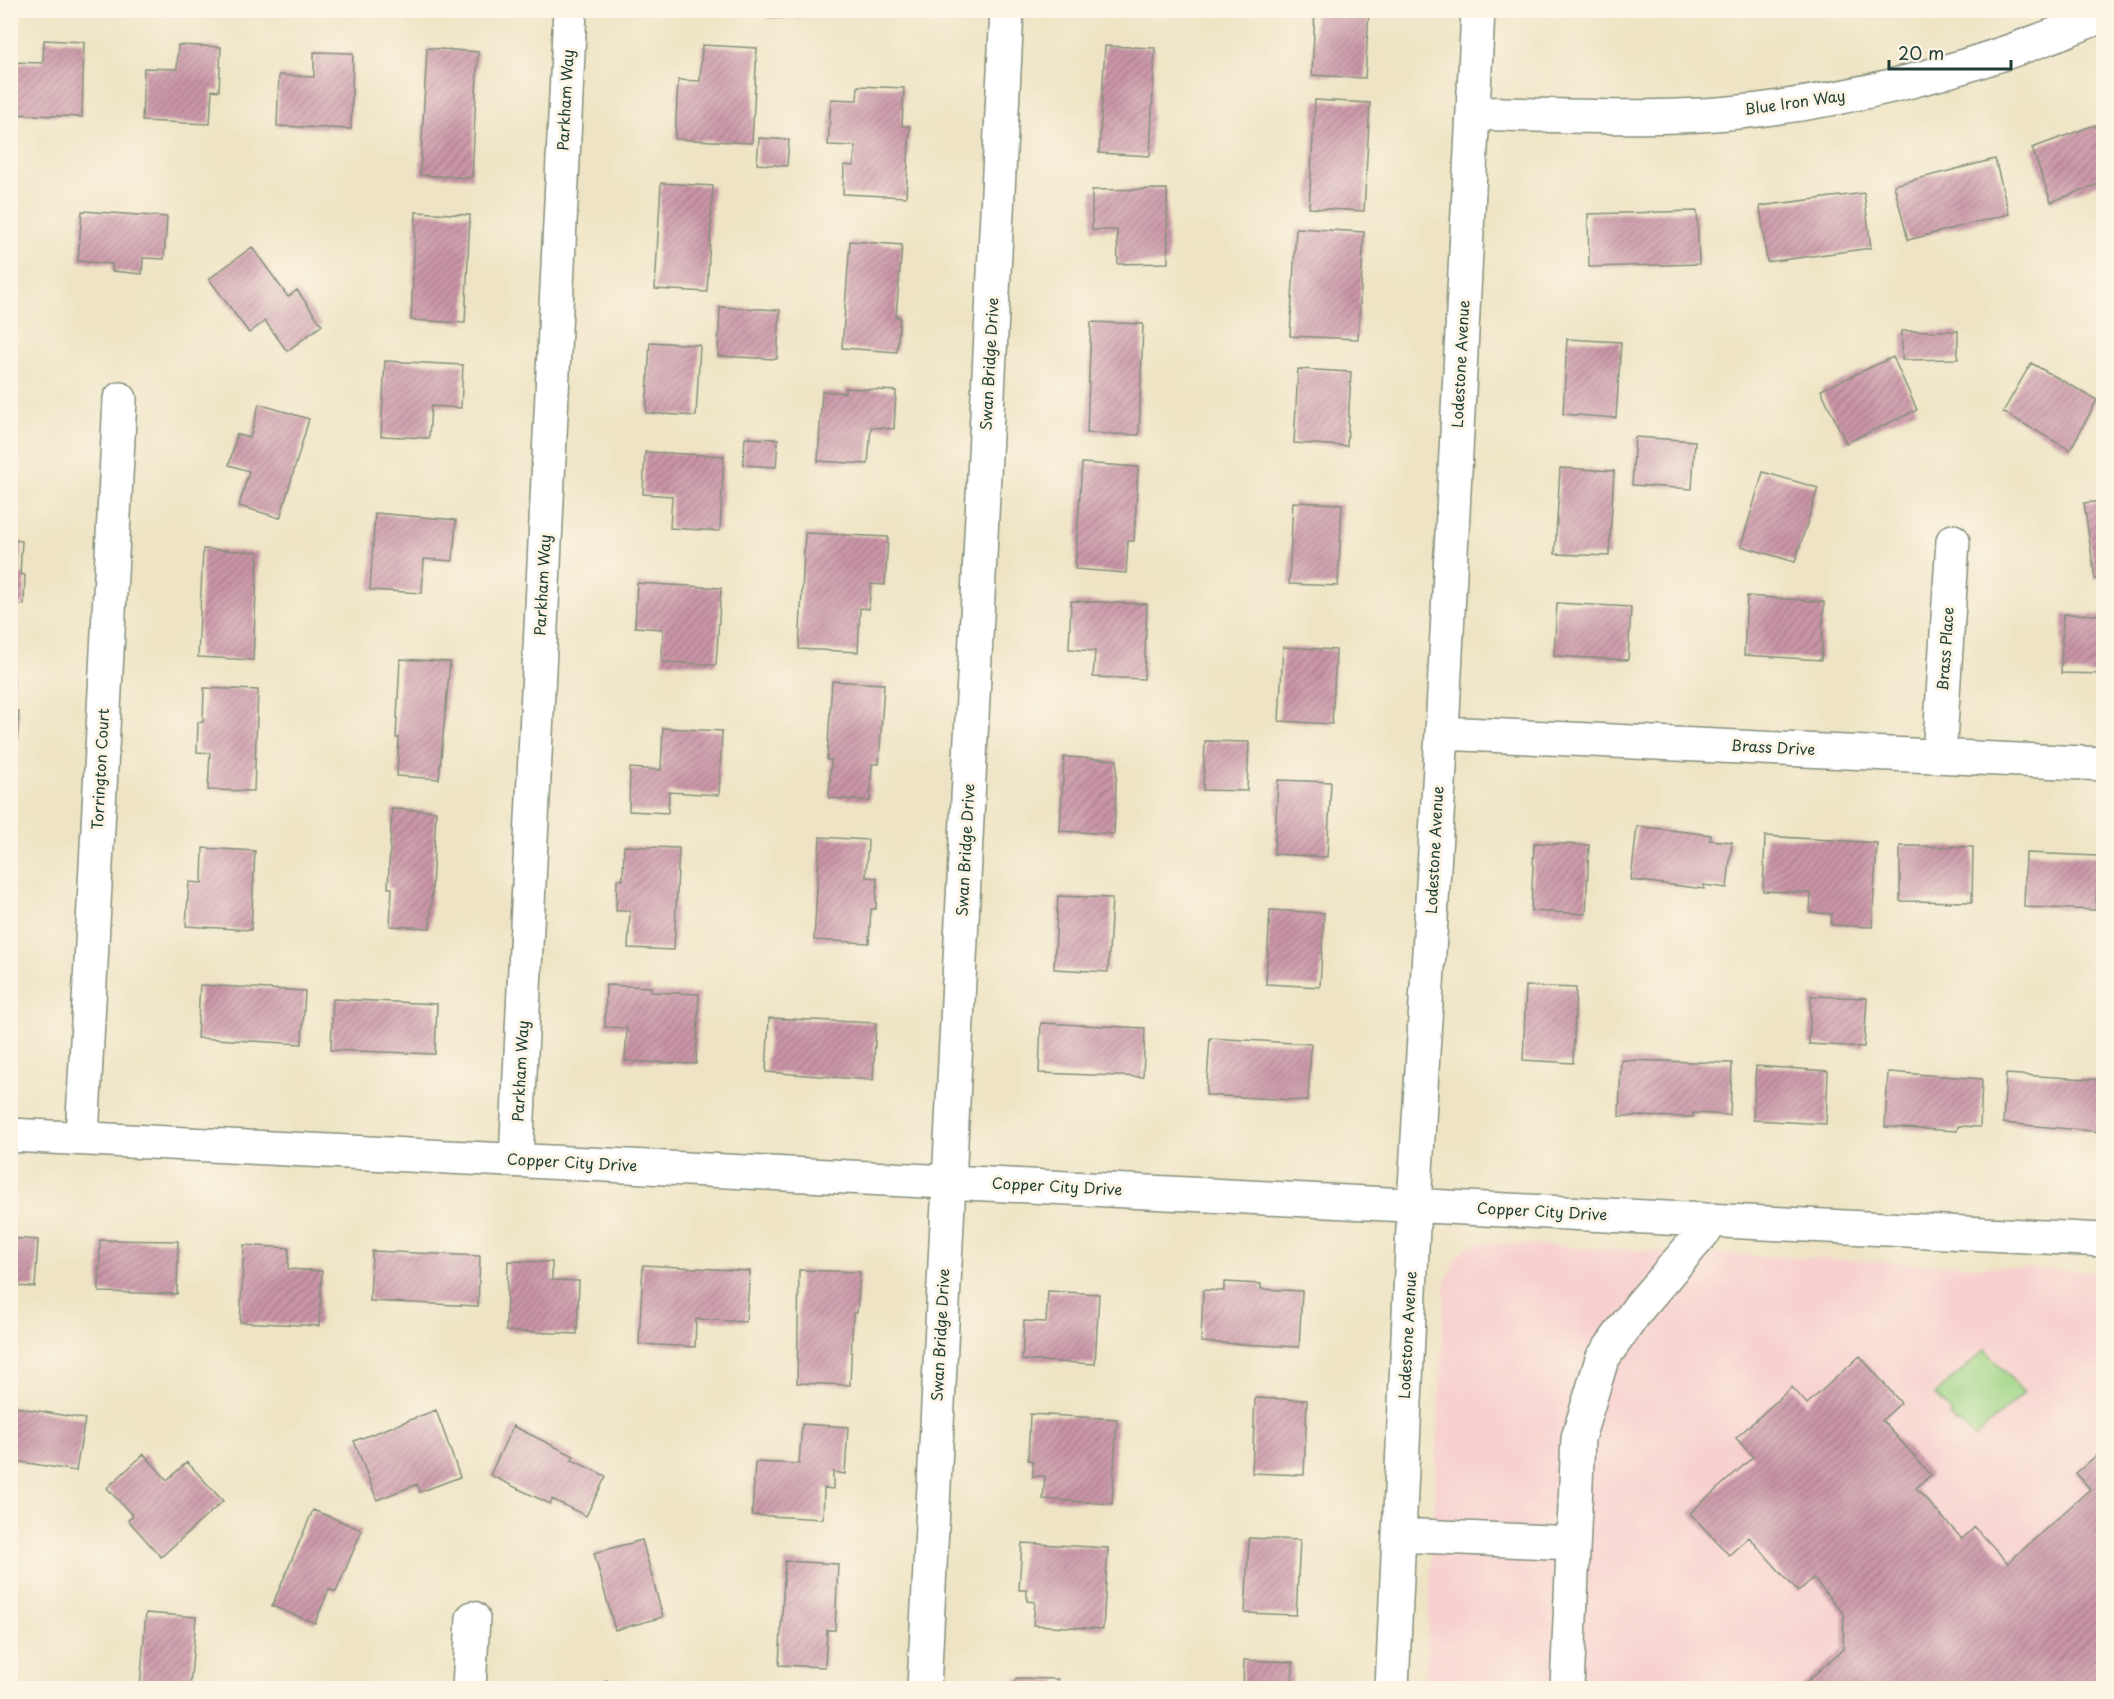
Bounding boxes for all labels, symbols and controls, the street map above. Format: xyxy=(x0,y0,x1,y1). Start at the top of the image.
scale bar xyxy=(1889,33,2010,71)
text: 20 m xyxy=(1898,39,1944,66)
street label: Parkham Way xyxy=(550,49,579,151)
street label: Blue Iron Way xyxy=(1743,83,1847,120)
street label: Swan Bridge Drive xyxy=(974,297,1003,431)
street label: Lodestone Avenue xyxy=(1445,299,1474,429)
street label: Parkham Way xyxy=(527,534,556,636)
street label: Brass Place xyxy=(1930,606,1959,692)
street label: Torrington Court xyxy=(85,708,114,830)
street label: Brass Drive xyxy=(1730,733,1816,760)
street label: Swan Bridge Drive xyxy=(950,783,979,917)
street label: Lodestone Avenue xyxy=(1419,785,1448,915)
street label: Parkham Way xyxy=(505,1020,534,1122)
street label: Copper City Drive xyxy=(506,1147,638,1176)
street label: Copper City Drive xyxy=(991,1171,1123,1200)
street label: Copper City Drive xyxy=(1476,1196,1608,1225)
street label: Swan Bridge Drive xyxy=(925,1268,954,1402)
street label: Lodestone Avenue xyxy=(1392,1270,1421,1400)

